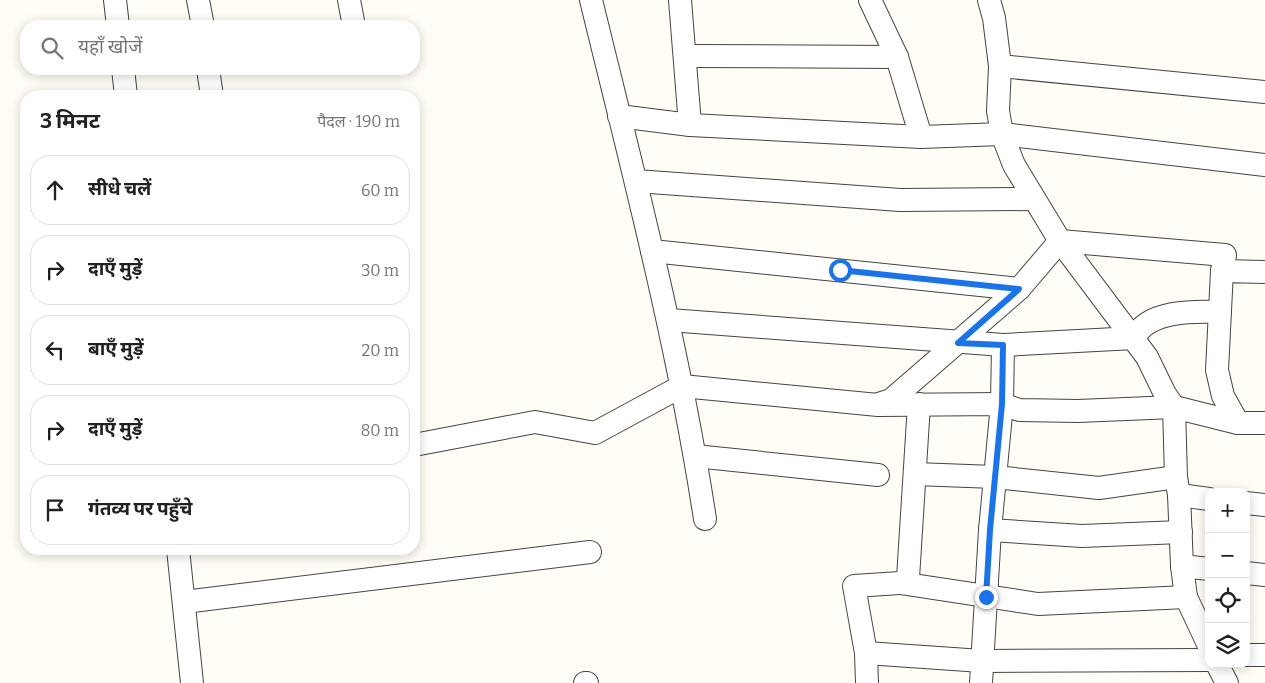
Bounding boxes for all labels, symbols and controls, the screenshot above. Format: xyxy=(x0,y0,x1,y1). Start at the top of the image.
search box xyxy=(20,20,420,75)
icon: search xyxy=(38,34,66,62)
text: यहाँ खोजें xyxy=(78,35,142,58)
text: 3 मिनट xyxy=(40,108,100,134)
text: पैदल · 190 m xyxy=(317,112,400,131)
icon: ahead xyxy=(41,176,69,204)
text: सीधे चलें xyxy=(88,177,151,200)
text: 60 m xyxy=(361,181,399,200)
icon: right xyxy=(41,256,69,284)
text: दाएँ मुड़ें xyxy=(88,257,142,280)
route start xyxy=(829,259,852,282)
text: 30 m xyxy=(361,261,399,280)
icon: left xyxy=(41,336,69,364)
text: बाएँ मुड़ें xyxy=(88,337,144,360)
text: 20 m xyxy=(362,341,399,360)
icon: right xyxy=(41,416,69,444)
text: दाएँ मुड़ें xyxy=(88,417,142,440)
text: 80 m xyxy=(361,421,399,440)
map controls xyxy=(1205,488,1250,668)
button: + xyxy=(1205,488,1250,533)
icon: arrive xyxy=(41,496,69,524)
text: गंतव्य पर पहुँचे xyxy=(88,497,193,520)
button: − xyxy=(1205,533,1250,578)
button: locate xyxy=(1205,578,1250,623)
route end xyxy=(975,586,998,609)
button: layers xyxy=(1205,623,1250,668)

